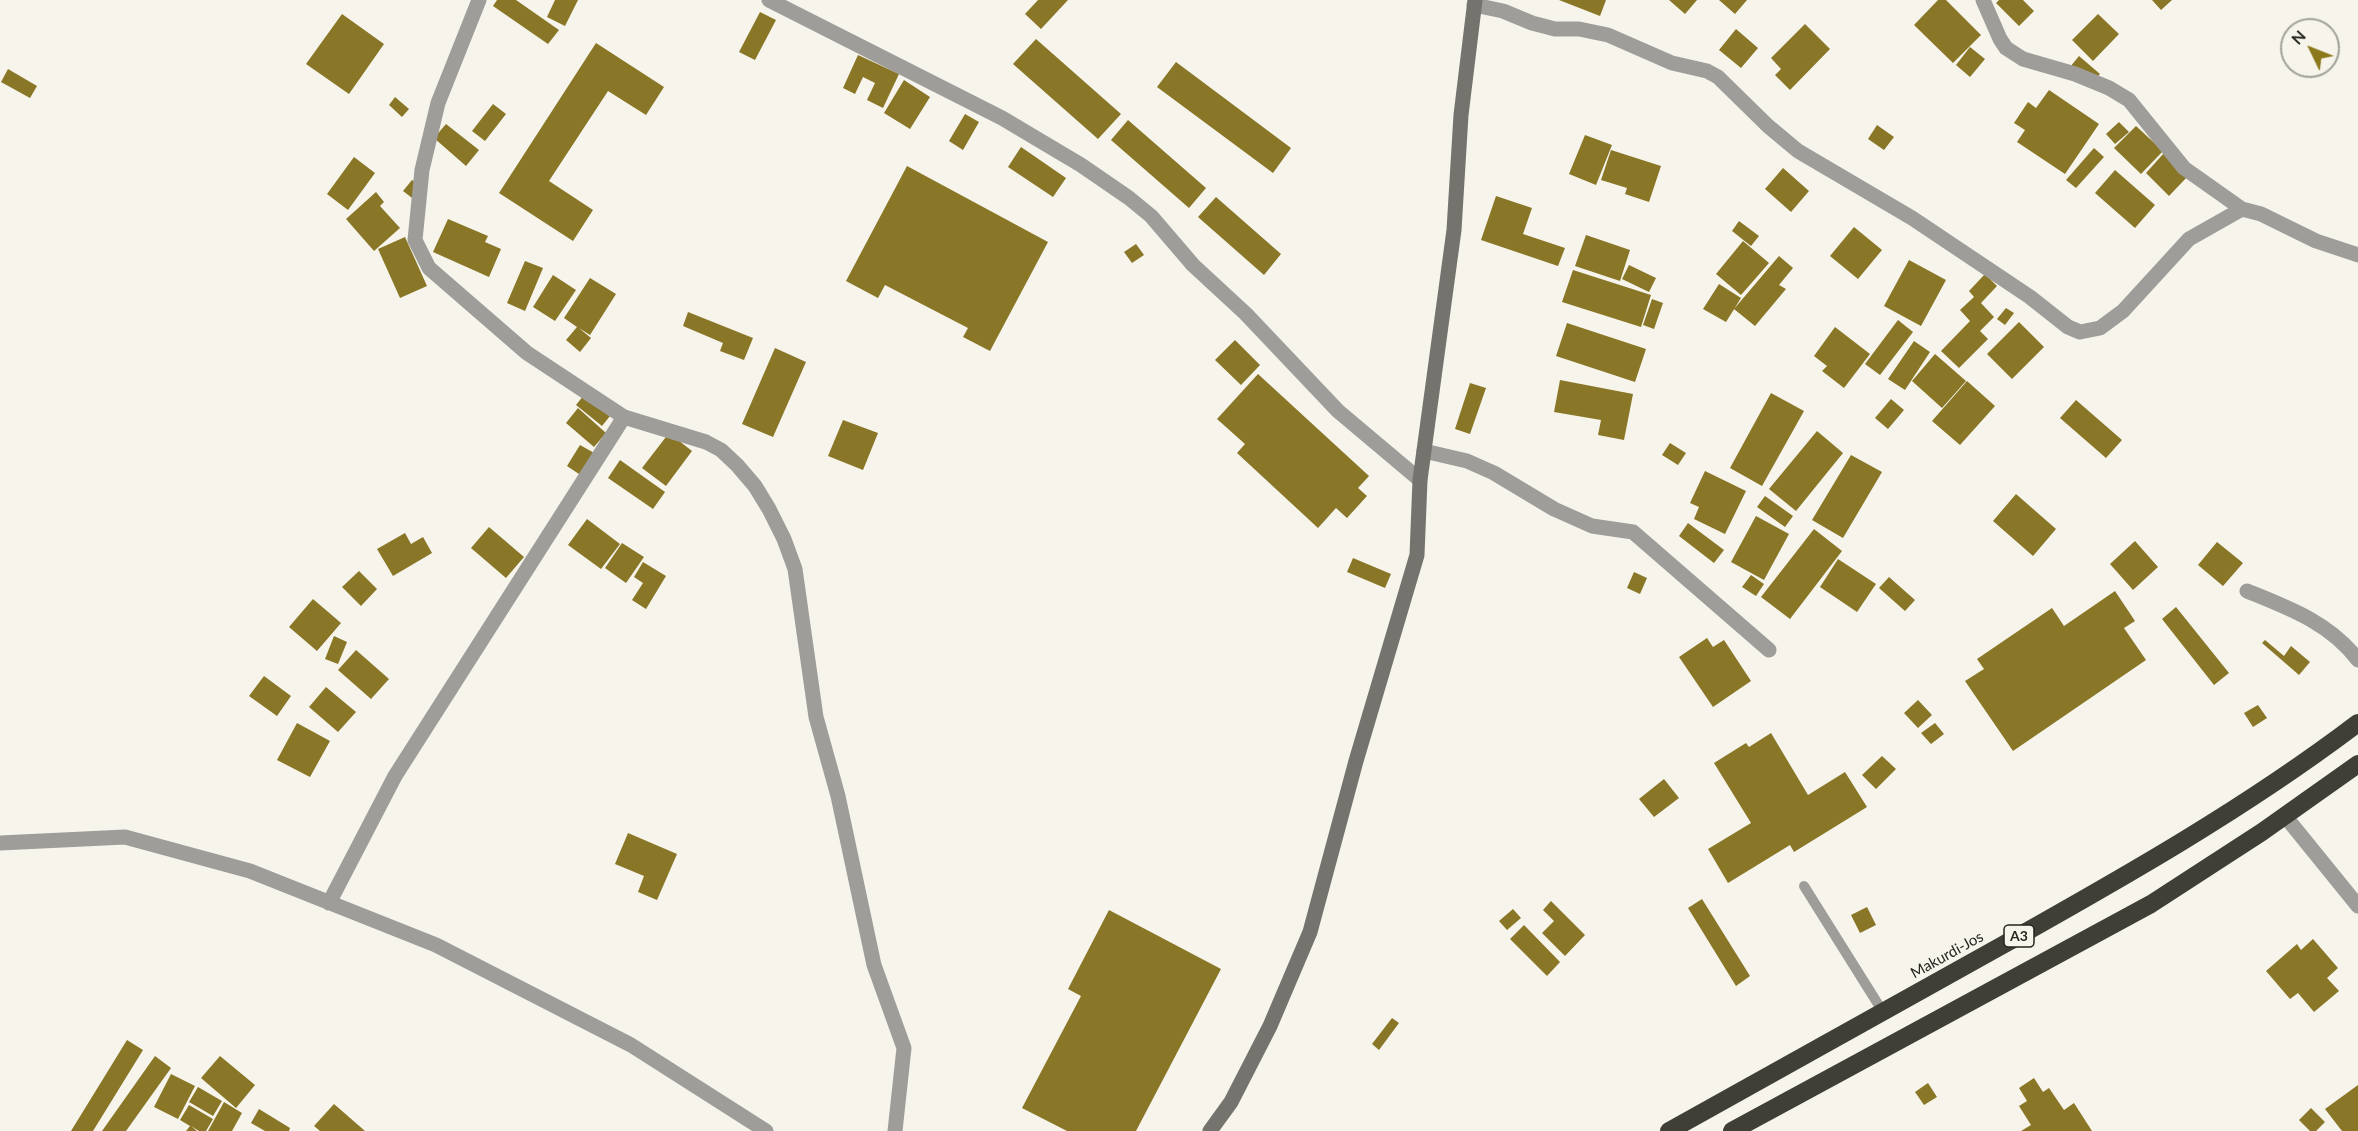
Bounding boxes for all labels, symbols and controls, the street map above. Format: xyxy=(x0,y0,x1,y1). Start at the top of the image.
north arrow xyxy=(2280,18,2340,78)
text: N xyxy=(2287,26,2309,48)
road number: A3 xyxy=(2004,925,2034,947)
street label: Makurdi-Jos xyxy=(1908,928,1986,982)

